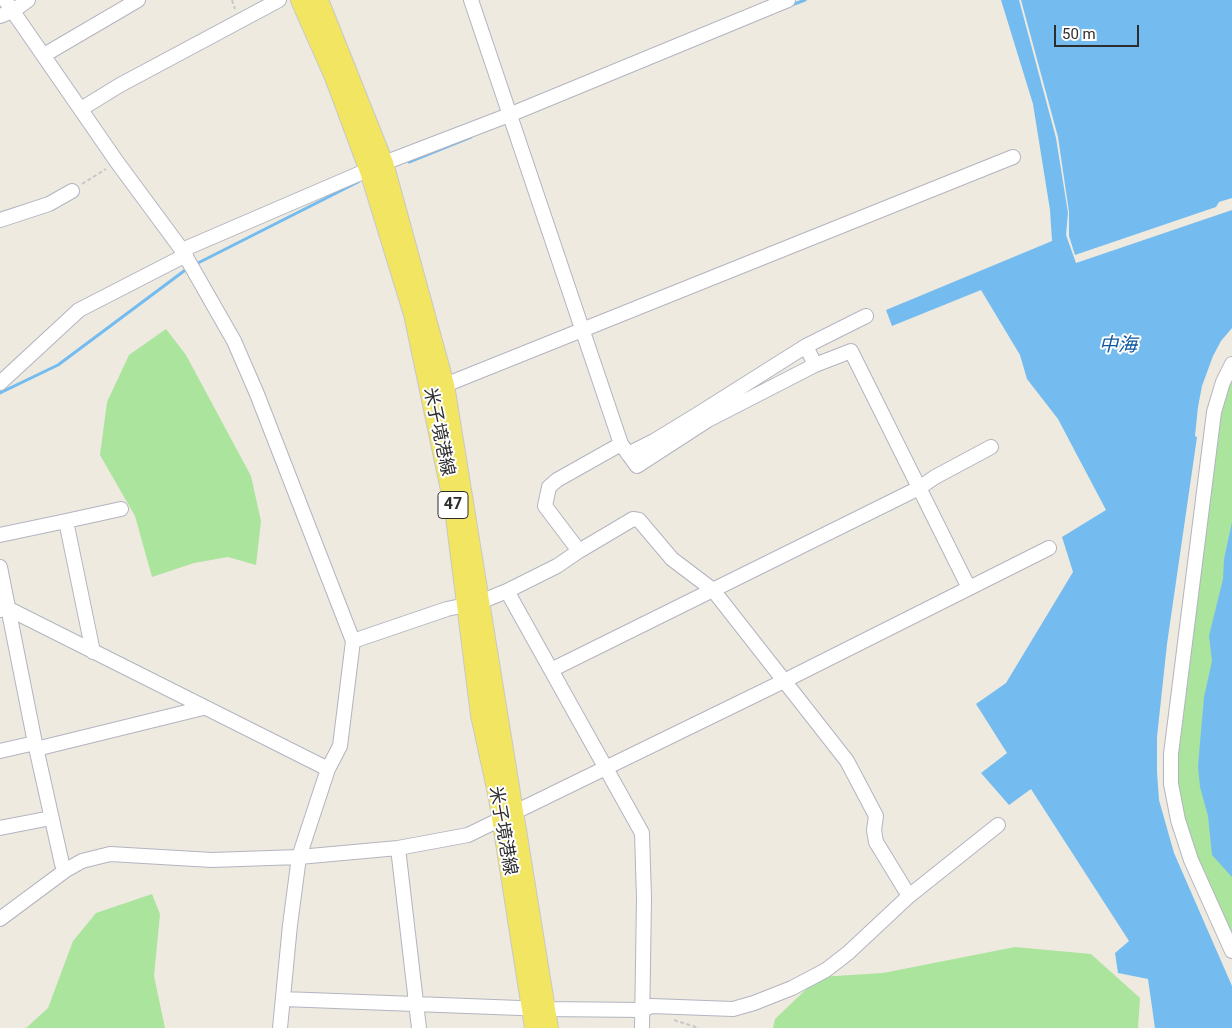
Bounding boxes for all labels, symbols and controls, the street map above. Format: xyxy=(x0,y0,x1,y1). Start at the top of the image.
scale bar xyxy=(1057,15,1142,47)
text: 50 m xyxy=(1062,25,1096,43)
water label: 中海 xyxy=(1099,335,1137,357)
street label: 米子境港線 xyxy=(418,386,458,478)
road number: 47 xyxy=(438,492,468,518)
street label: 米子境港線 xyxy=(484,785,520,877)

